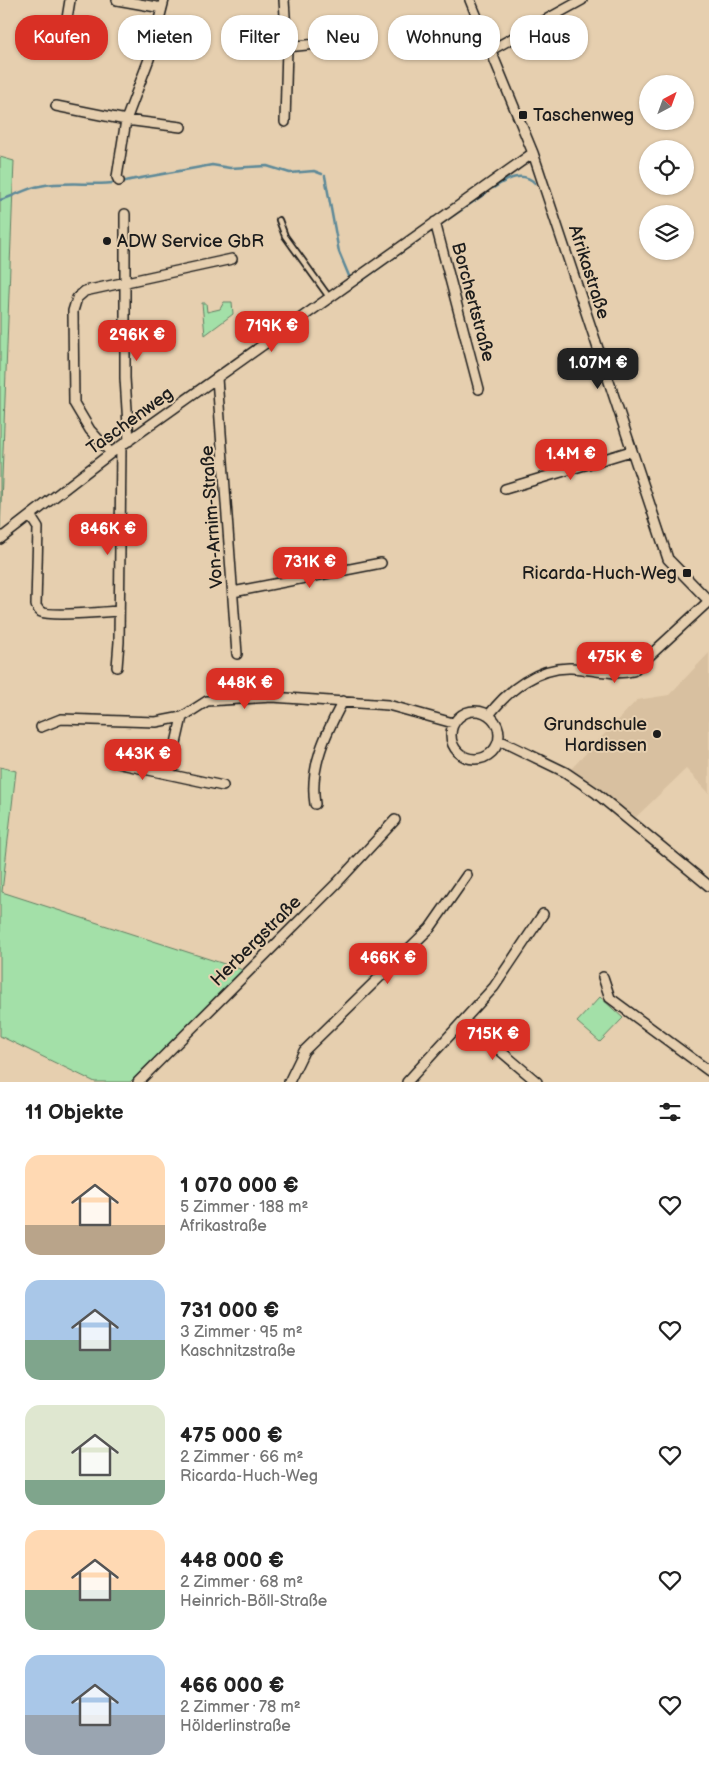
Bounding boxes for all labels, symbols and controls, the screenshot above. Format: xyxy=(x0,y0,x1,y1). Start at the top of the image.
chip: Kaufen xyxy=(15,15,108,60)
chip: Mieten xyxy=(118,15,211,60)
chip: Filter xyxy=(221,15,298,60)
chip: Neu xyxy=(308,15,378,60)
chip: Wohnung xyxy=(388,15,500,60)
chip: Haus xyxy=(510,15,588,60)
north arrow xyxy=(639,75,694,130)
map controls xyxy=(639,75,694,260)
place label: Taschenweg xyxy=(533,105,634,126)
marker: Taschenweg xyxy=(517,109,529,121)
button: locate xyxy=(639,140,694,195)
button: layers xyxy=(639,205,694,260)
street label: Afrikastraße xyxy=(564,222,614,322)
place label: ADW Service GbR xyxy=(117,231,264,252)
marker: ADW Service GbR xyxy=(101,235,113,247)
street label: Borchertstraße xyxy=(447,240,499,364)
pin: 719K € xyxy=(231,310,313,353)
text: 719K € xyxy=(246,317,298,336)
pin: 296K € xyxy=(96,320,178,362)
text: 296K € xyxy=(109,326,165,345)
pin: 1.07M € xyxy=(552,348,644,390)
text: 1.07M € xyxy=(568,354,628,373)
street label: Taschenweg xyxy=(83,383,177,459)
pin: 1.4M € xyxy=(530,438,612,481)
street label: Von-Arnim-Straße xyxy=(197,444,227,589)
text: 1.4M € xyxy=(546,445,596,464)
pin: 846K € xyxy=(67,514,149,556)
text: 846K € xyxy=(80,520,136,539)
pin: 731K € xyxy=(269,546,351,589)
text: 731K € xyxy=(284,553,336,572)
place label: Ricarda-Huch-Weg xyxy=(522,563,677,584)
marker: Ricarda-Huch-Weg xyxy=(681,567,693,579)
pin: 475K € xyxy=(574,642,656,684)
text: 475K € xyxy=(588,648,642,667)
pin: 448K € xyxy=(204,668,286,710)
text: 448K € xyxy=(217,674,273,693)
place label: Grundschule Hardissen xyxy=(544,714,647,756)
marker: Grundschule Hardissen xyxy=(651,728,663,740)
pin: 443K € xyxy=(102,738,184,781)
text: 443K € xyxy=(115,745,171,764)
street label: Herbergstraße xyxy=(206,891,306,991)
pin: 466K € xyxy=(347,942,429,985)
text: 466K € xyxy=(360,949,416,968)
pin: 715K € xyxy=(452,1018,534,1061)
text: 715K € xyxy=(467,1025,519,1044)
icon: filters xyxy=(656,1098,684,1126)
text: 11 Objekte xyxy=(25,1100,124,1125)
text: 1 070 000 € xyxy=(180,1173,299,1198)
icon: home xyxy=(65,1175,125,1235)
icon: heart xyxy=(656,1191,684,1219)
text: 5 Zimmer · 188 m² xyxy=(180,1198,309,1217)
text: Afrikastraße xyxy=(180,1217,267,1236)
text: 731 000 € xyxy=(180,1298,279,1323)
icon: home xyxy=(65,1300,125,1360)
icon: heart xyxy=(656,1316,684,1344)
text: 3 Zimmer · 95 m² xyxy=(180,1323,303,1342)
text: Kaschnitzstraße xyxy=(180,1342,296,1361)
text: 475 000 € xyxy=(180,1423,283,1448)
icon: home xyxy=(65,1425,125,1485)
icon: heart xyxy=(656,1441,684,1469)
text: 2 Zimmer · 66 m² xyxy=(180,1448,304,1467)
text: Ricarda-Huch-Weg xyxy=(180,1467,318,1486)
text: 448 000 € xyxy=(180,1548,284,1573)
icon: home xyxy=(65,1550,125,1610)
icon: heart xyxy=(656,1566,684,1594)
text: 2 Zimmer · 68 m² xyxy=(180,1573,303,1592)
text: Heinrich-Böll-Straße xyxy=(180,1592,327,1611)
text: 466 000 € xyxy=(180,1673,284,1698)
icon: home xyxy=(65,1675,125,1735)
icon: heart xyxy=(656,1691,684,1719)
text: 2 Zimmer · 78 m² xyxy=(180,1698,301,1717)
text: Hölderlinstraße xyxy=(180,1717,291,1736)

